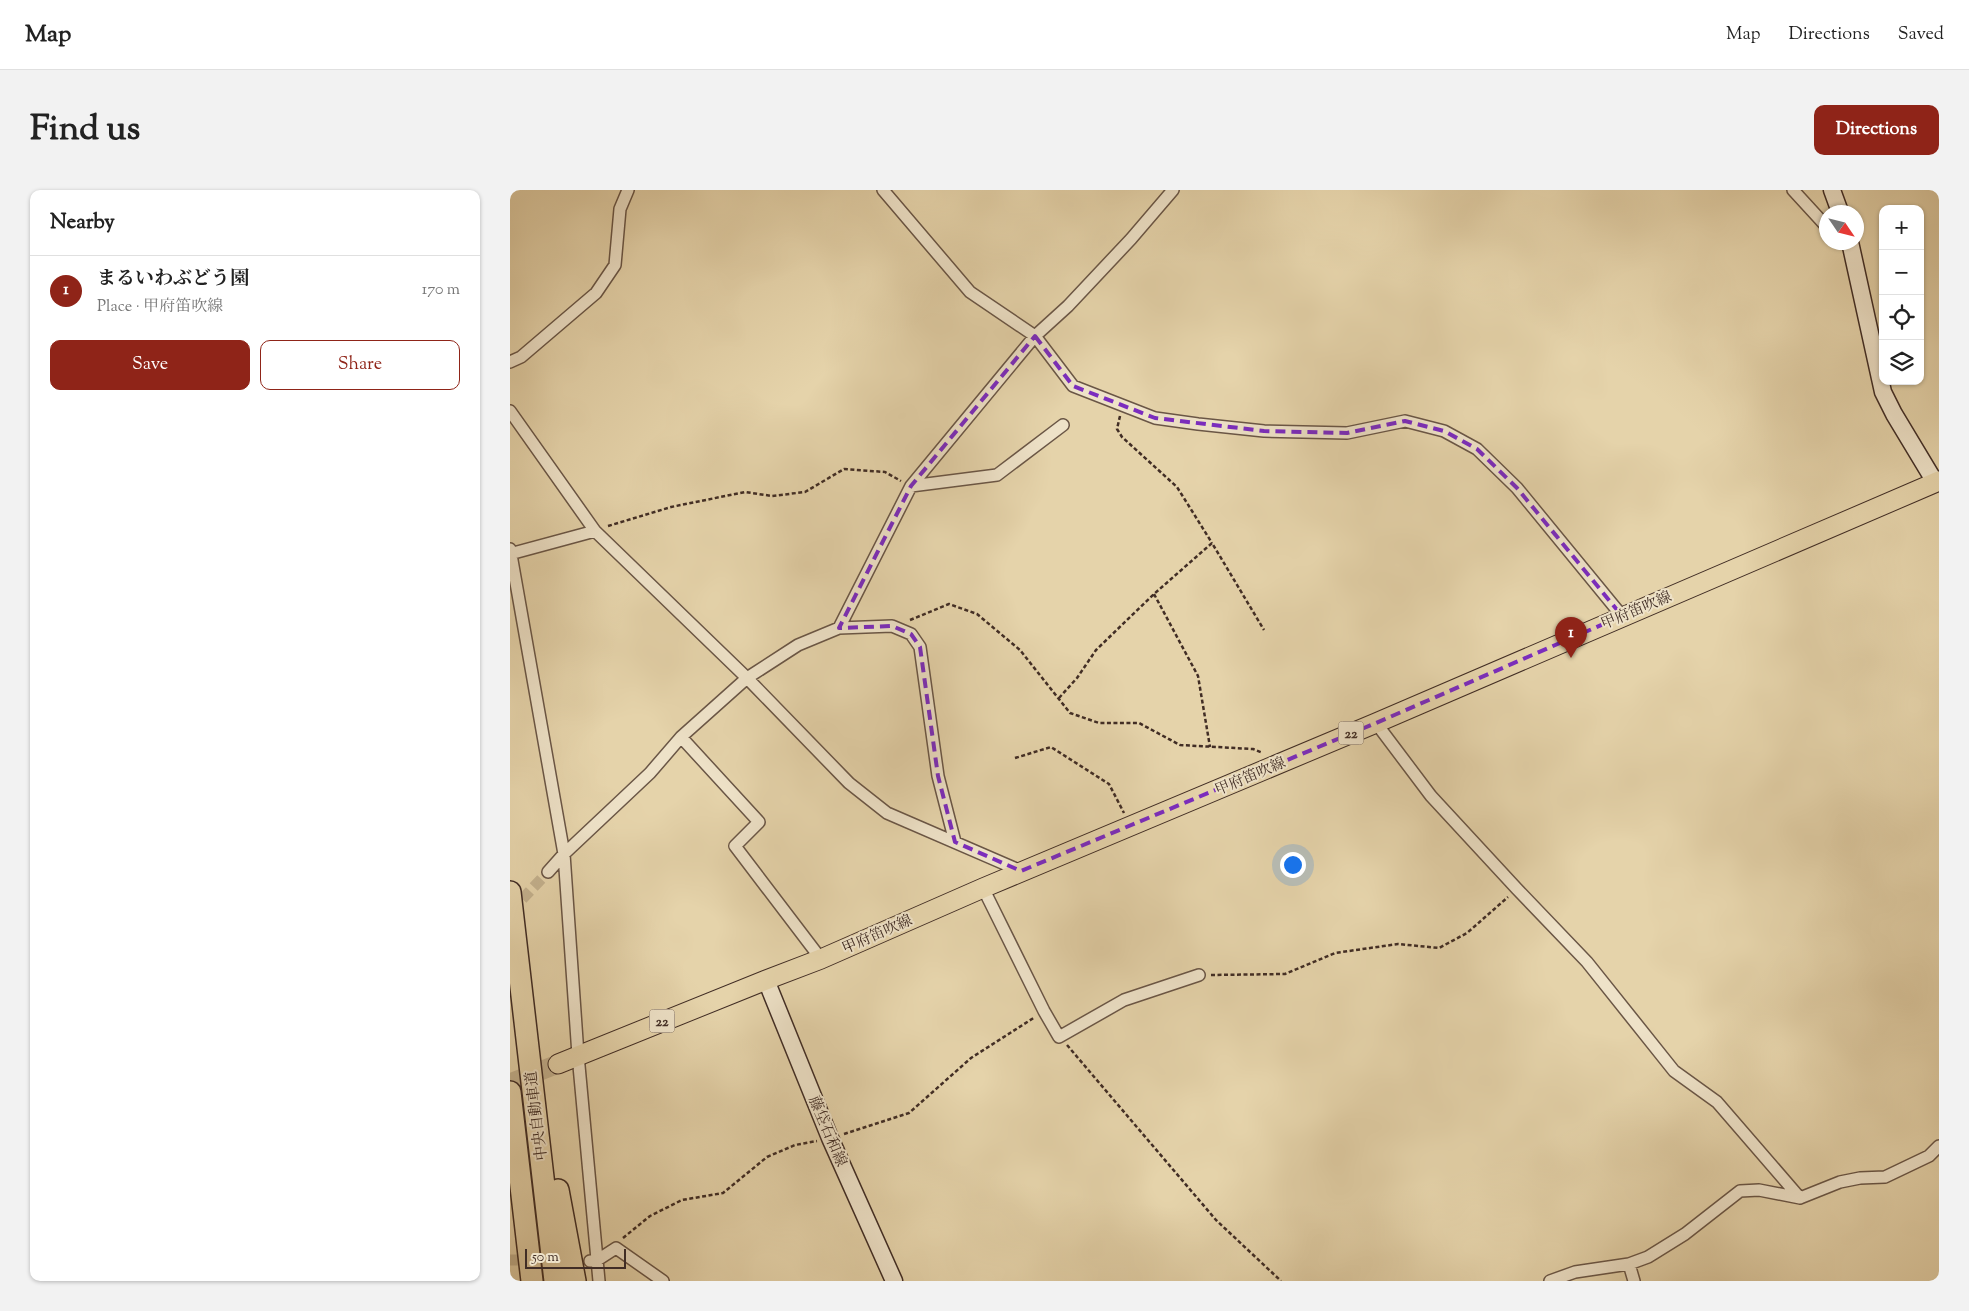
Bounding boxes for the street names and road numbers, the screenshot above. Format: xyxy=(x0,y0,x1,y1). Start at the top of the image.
street label: 甲府笛吹線 xyxy=(1598,587,1675,636)
road number: 22 xyxy=(1338,722,1364,744)
street label: 甲府笛吹線 xyxy=(1212,753,1289,802)
street label: 甲府笛吹線 xyxy=(839,911,916,960)
road number: 22 xyxy=(650,1009,674,1032)
street label: 中央自動車道 xyxy=(522,1070,553,1162)
street label: 藤垈石和線 xyxy=(802,1093,851,1170)

